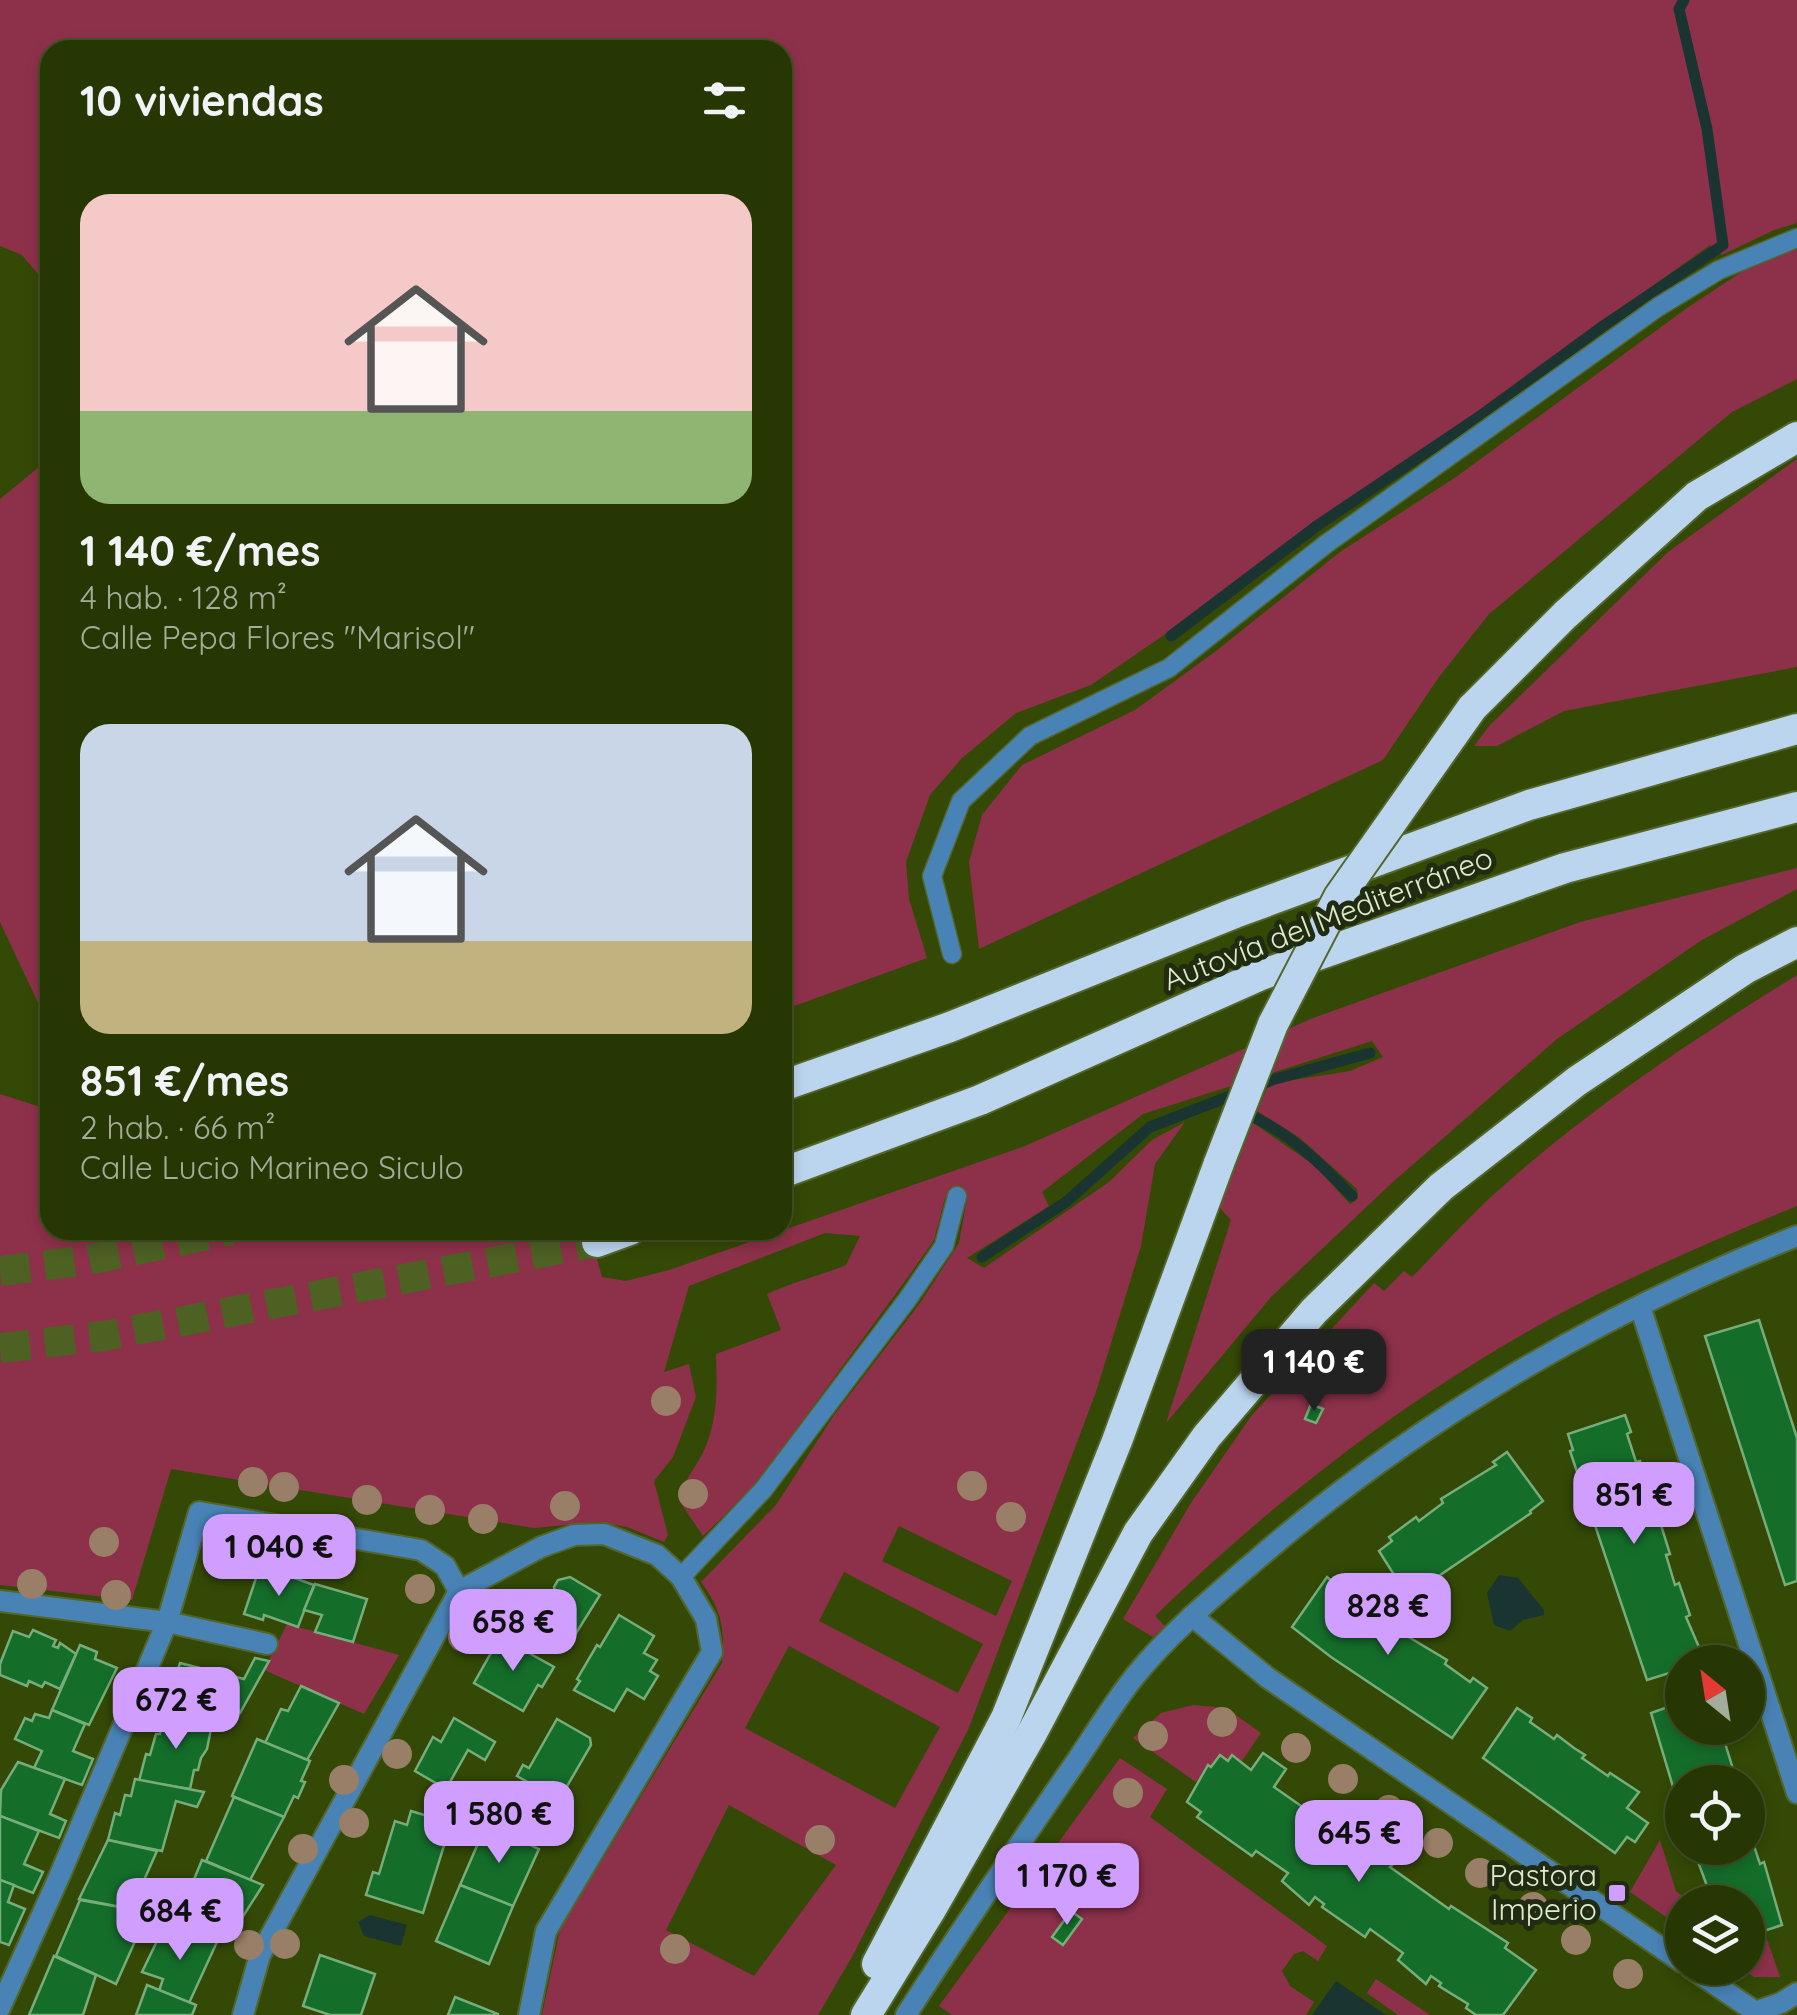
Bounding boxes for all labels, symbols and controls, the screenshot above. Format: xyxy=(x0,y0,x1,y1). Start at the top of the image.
icon: filters xyxy=(697,73,752,128)
text: 10 viviendas xyxy=(80,74,324,127)
icon: home xyxy=(326,259,506,439)
text: 1 140 €/mes xyxy=(80,524,321,577)
text: 4 hab. · 128 m² xyxy=(80,577,287,617)
text: Calle Pepa Flores "Marisol" xyxy=(80,617,475,657)
icon: home xyxy=(326,789,506,969)
street label: Autovía del Mediterráneo xyxy=(1158,838,1498,998)
text: 851 €/mes xyxy=(80,1054,289,1107)
text: 2 hab. · 66 m² xyxy=(80,1107,275,1147)
text: Calle Lucio Marineo Siculo xyxy=(80,1147,464,1187)
pin: 1 140 € xyxy=(1222,1329,1406,1414)
text: 1 140 € xyxy=(1263,1341,1365,1381)
pin: 851 € xyxy=(1564,1462,1704,1547)
text: 851 € xyxy=(1595,1474,1673,1514)
pin: 1 040 € xyxy=(187,1514,371,1599)
text: 1 040 € xyxy=(225,1526,333,1566)
pin: 828 € xyxy=(1318,1573,1458,1658)
text: 828 € xyxy=(1347,1585,1429,1625)
pin: 658 € xyxy=(443,1589,583,1674)
text: 658 € xyxy=(472,1601,554,1641)
north arrow xyxy=(1665,1645,1765,1745)
map controls xyxy=(1665,1645,1765,1985)
pin: 672 € xyxy=(106,1667,246,1752)
text: 672 € xyxy=(135,1679,217,1719)
button: locate xyxy=(1665,1765,1765,1865)
pin: 1 580 € xyxy=(407,1781,591,1866)
text: 1 580 € xyxy=(446,1793,552,1833)
pin: 645 € xyxy=(1289,1800,1429,1885)
text: 645 € xyxy=(1317,1812,1401,1852)
pin: 1 170 € xyxy=(975,1843,1159,1928)
text: 1 170 € xyxy=(1017,1855,1117,1895)
place label: Pastora Imperio xyxy=(1490,1856,1597,1928)
pin: 684 € xyxy=(110,1878,250,1963)
marker: Pastora Imperio xyxy=(1606,1882,1628,1904)
button: layers xyxy=(1665,1885,1765,1985)
text: 684 € xyxy=(138,1890,222,1930)

